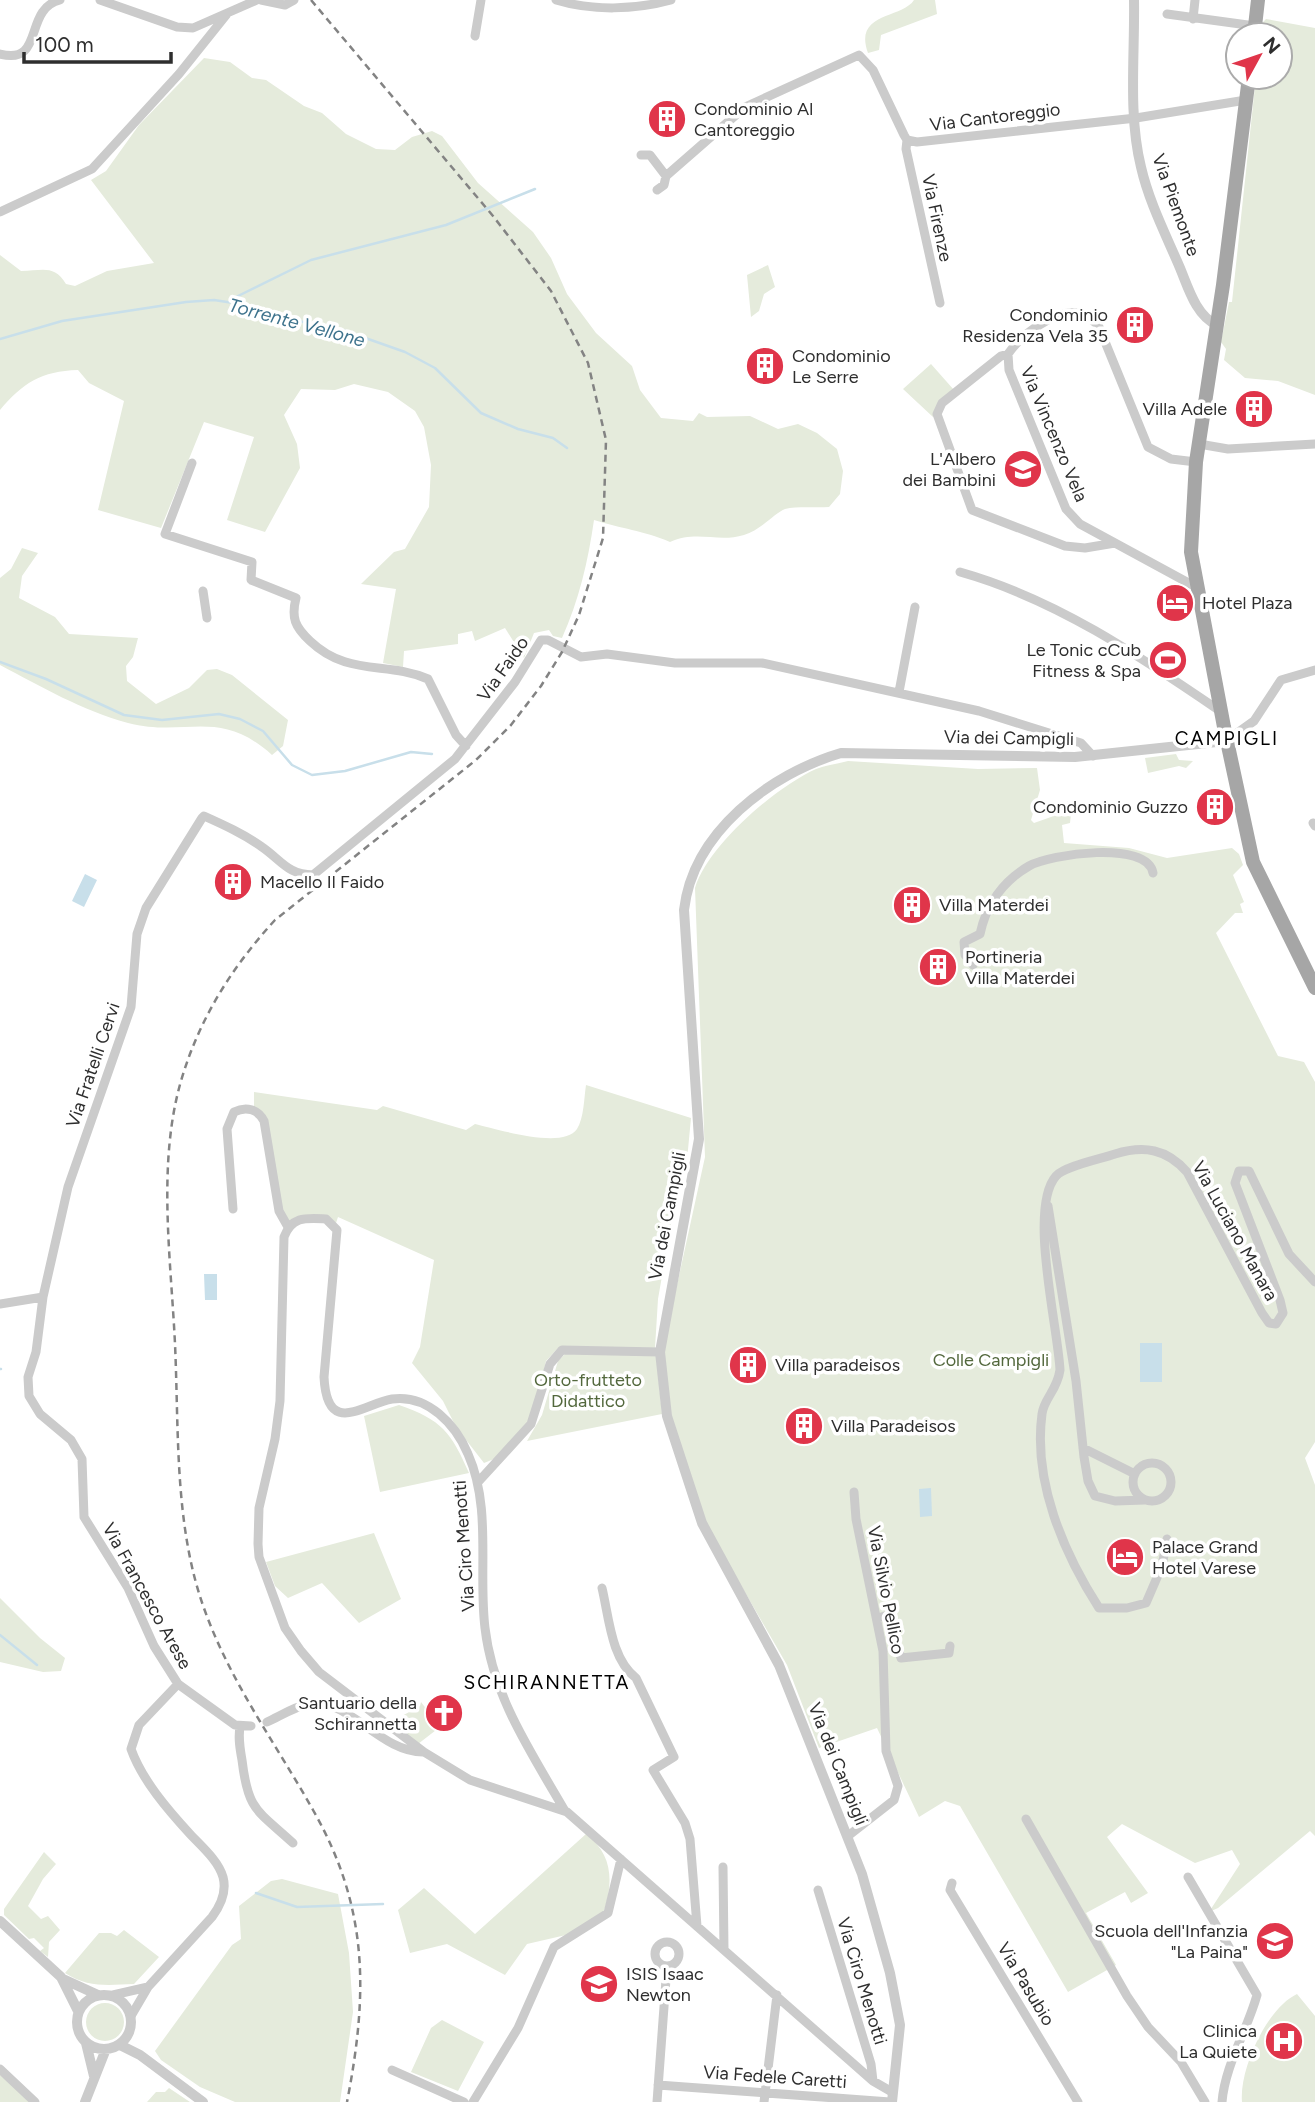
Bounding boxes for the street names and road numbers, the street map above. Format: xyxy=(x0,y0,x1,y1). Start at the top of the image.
street label: Via Cantoreggio xyxy=(928,98,1062,136)
street label: Via Piemonte xyxy=(1147,151,1205,259)
street label: Via Firenze xyxy=(917,172,957,264)
street label: Via Vincenzo Vela xyxy=(1016,363,1092,505)
street label: Via Faido xyxy=(473,632,533,706)
street label: Via dei Campigli xyxy=(944,726,1074,750)
street label: Via Fratelli Cervi xyxy=(61,1000,125,1130)
street label: Via dei Campigli xyxy=(644,1150,690,1282)
street label: Via Luciano Manara xyxy=(1187,1157,1283,1305)
street label: Via Ciro Menotti xyxy=(448,1480,480,1612)
street label: Via Francesco Arese xyxy=(98,1519,196,1673)
street label: Via Silvio Pellico xyxy=(863,1524,909,1656)
street label: Via dei Campigli xyxy=(803,1699,873,1829)
street label: Via Ciro Menotti xyxy=(832,1915,892,2047)
street label: Via Pasubio xyxy=(993,1938,1059,2030)
street label: Via Fedele Caretti xyxy=(702,2061,848,2093)

